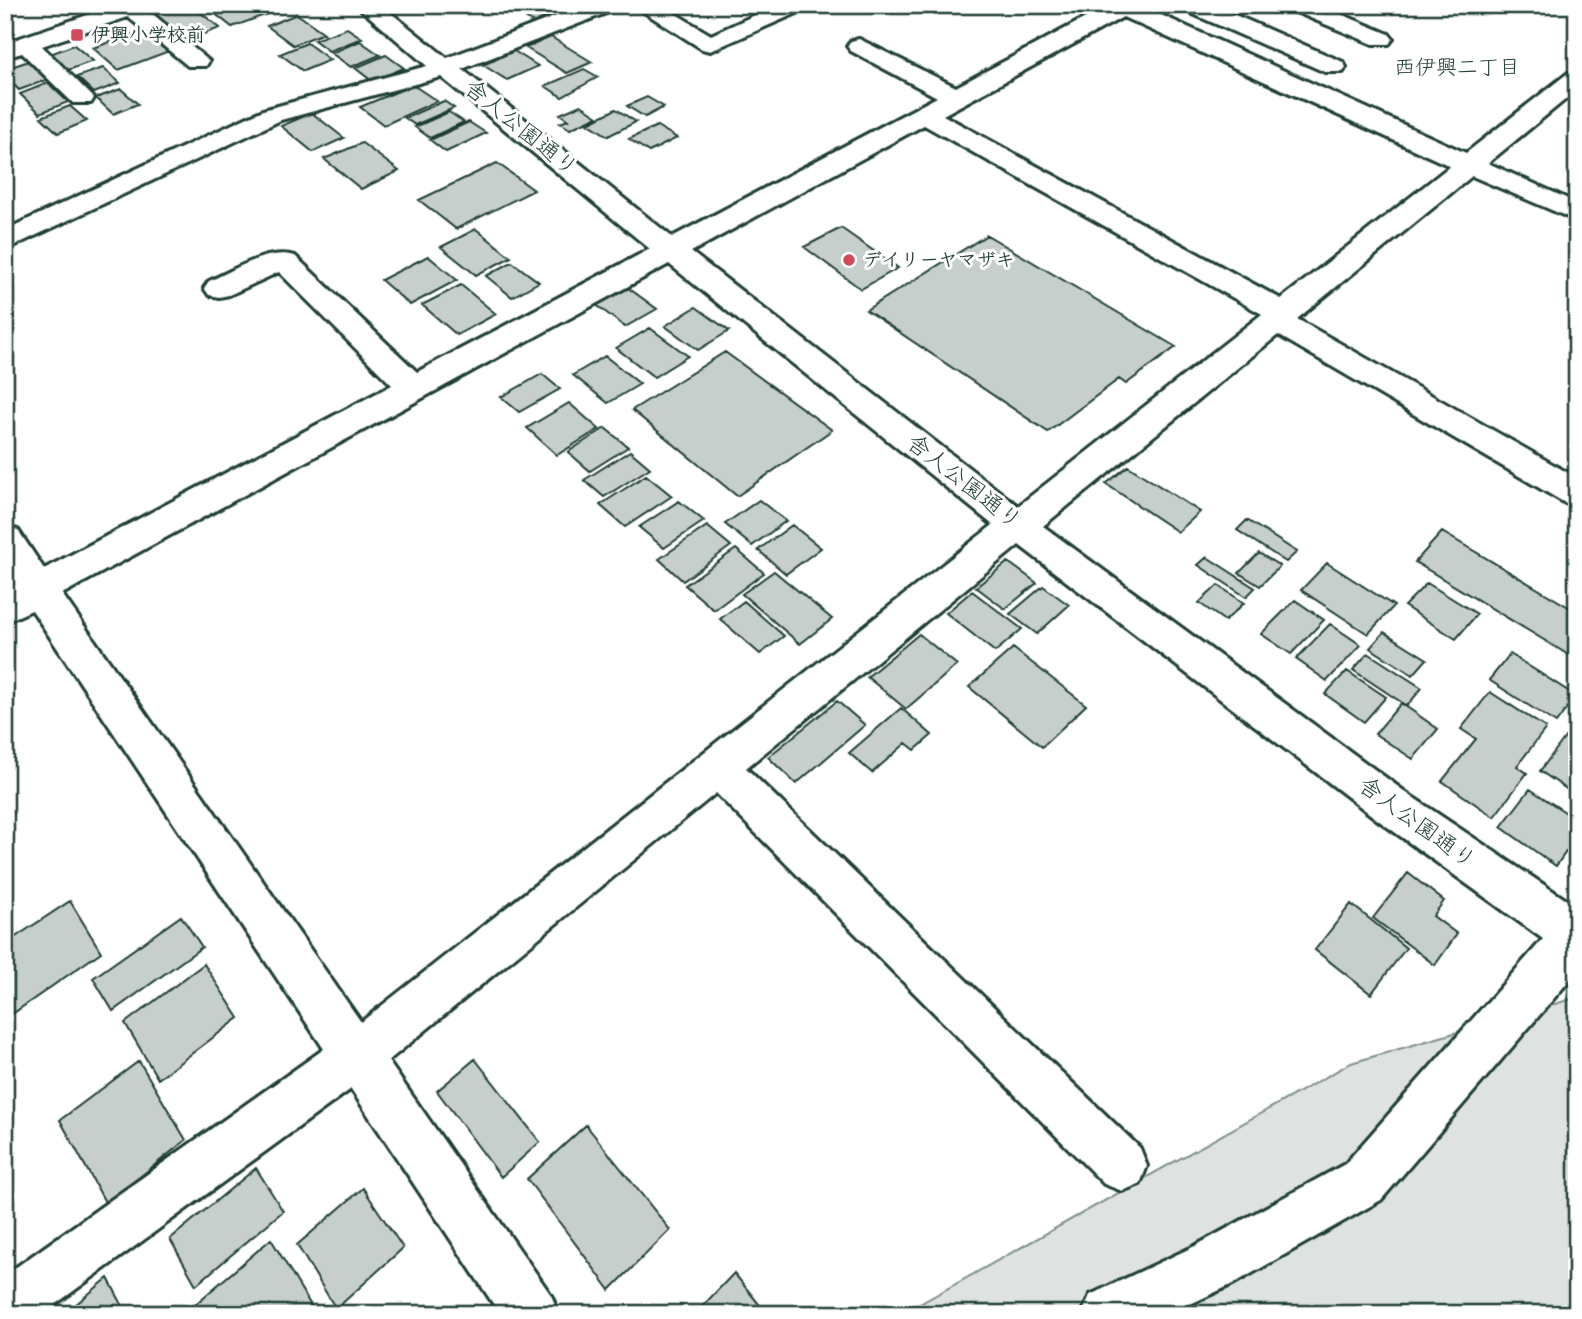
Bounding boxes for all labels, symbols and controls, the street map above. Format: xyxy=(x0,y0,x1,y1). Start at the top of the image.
place label: 伊興小学校前 xyxy=(91,22,205,49)
marker: 伊興小学校前 xyxy=(69,27,85,43)
district label: 西伊興二丁目 xyxy=(1394,53,1520,82)
street label: 舎人公園通り xyxy=(457,72,585,184)
place label: デイリーヤマザキ xyxy=(863,247,1015,274)
marker: デイリーヤマザキ xyxy=(841,252,857,268)
street label: 舎人公園通り xyxy=(900,427,1028,537)
street label: 舎人公園通り xyxy=(1352,769,1482,877)

